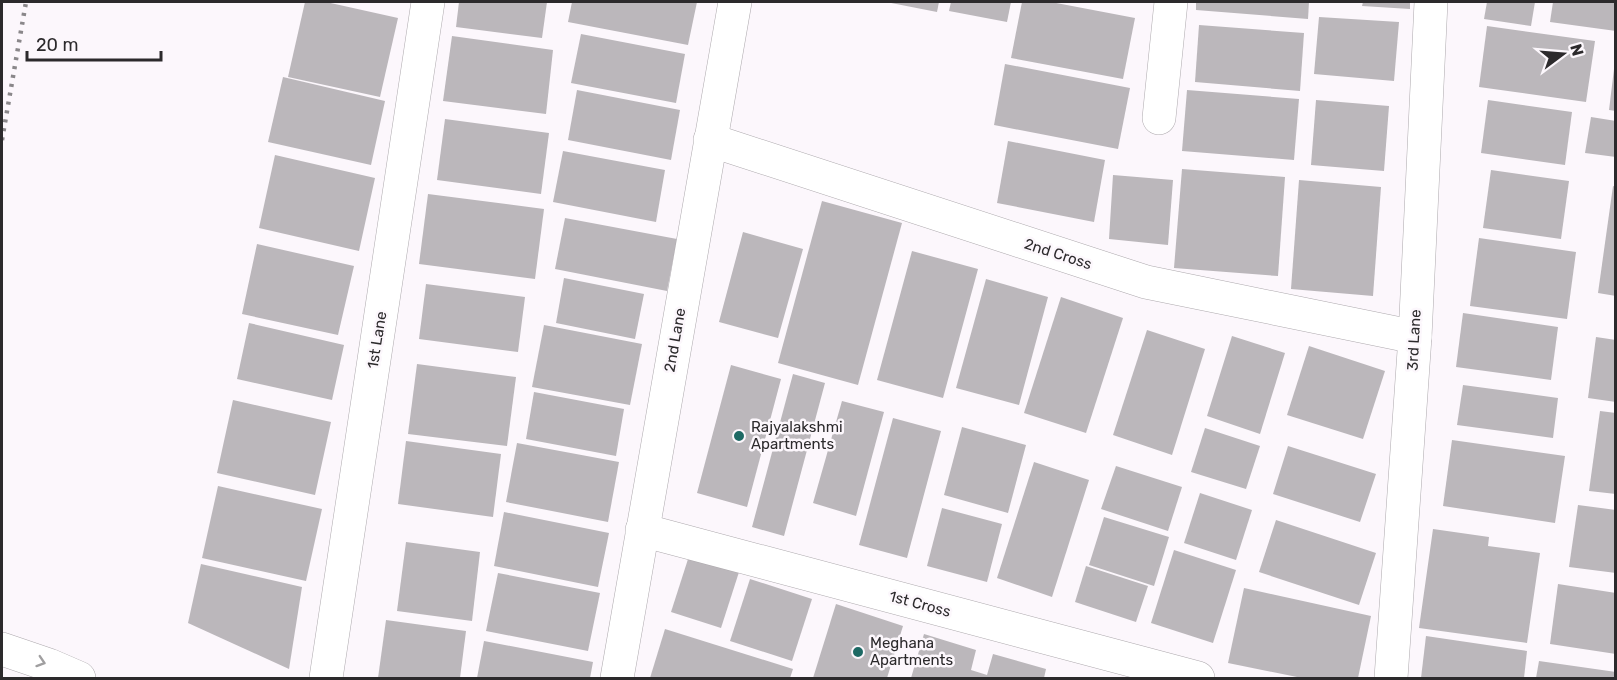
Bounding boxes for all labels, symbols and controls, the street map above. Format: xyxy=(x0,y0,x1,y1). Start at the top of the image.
scale bar xyxy=(27,24,160,62)
north arrow xyxy=(1533,24,1593,84)
text: 20 m xyxy=(36,34,78,56)
text: N xyxy=(1566,42,1588,58)
street label: 2nd Cross xyxy=(1022,235,1094,273)
street label: 2nd Lane xyxy=(661,307,689,373)
street label: 3rd Lane xyxy=(1403,309,1425,371)
street label: 1st Lane xyxy=(364,310,390,370)
place label: Rajyalakshmi Apartments xyxy=(751,418,843,453)
marker: Rajyalakshmi Apartments xyxy=(732,429,746,443)
street label: 1st Cross xyxy=(887,587,953,621)
place label: Meghana Apartments xyxy=(870,634,953,669)
marker: Meghana Apartments xyxy=(851,645,865,659)
one-way arrow xyxy=(35,655,46,668)

